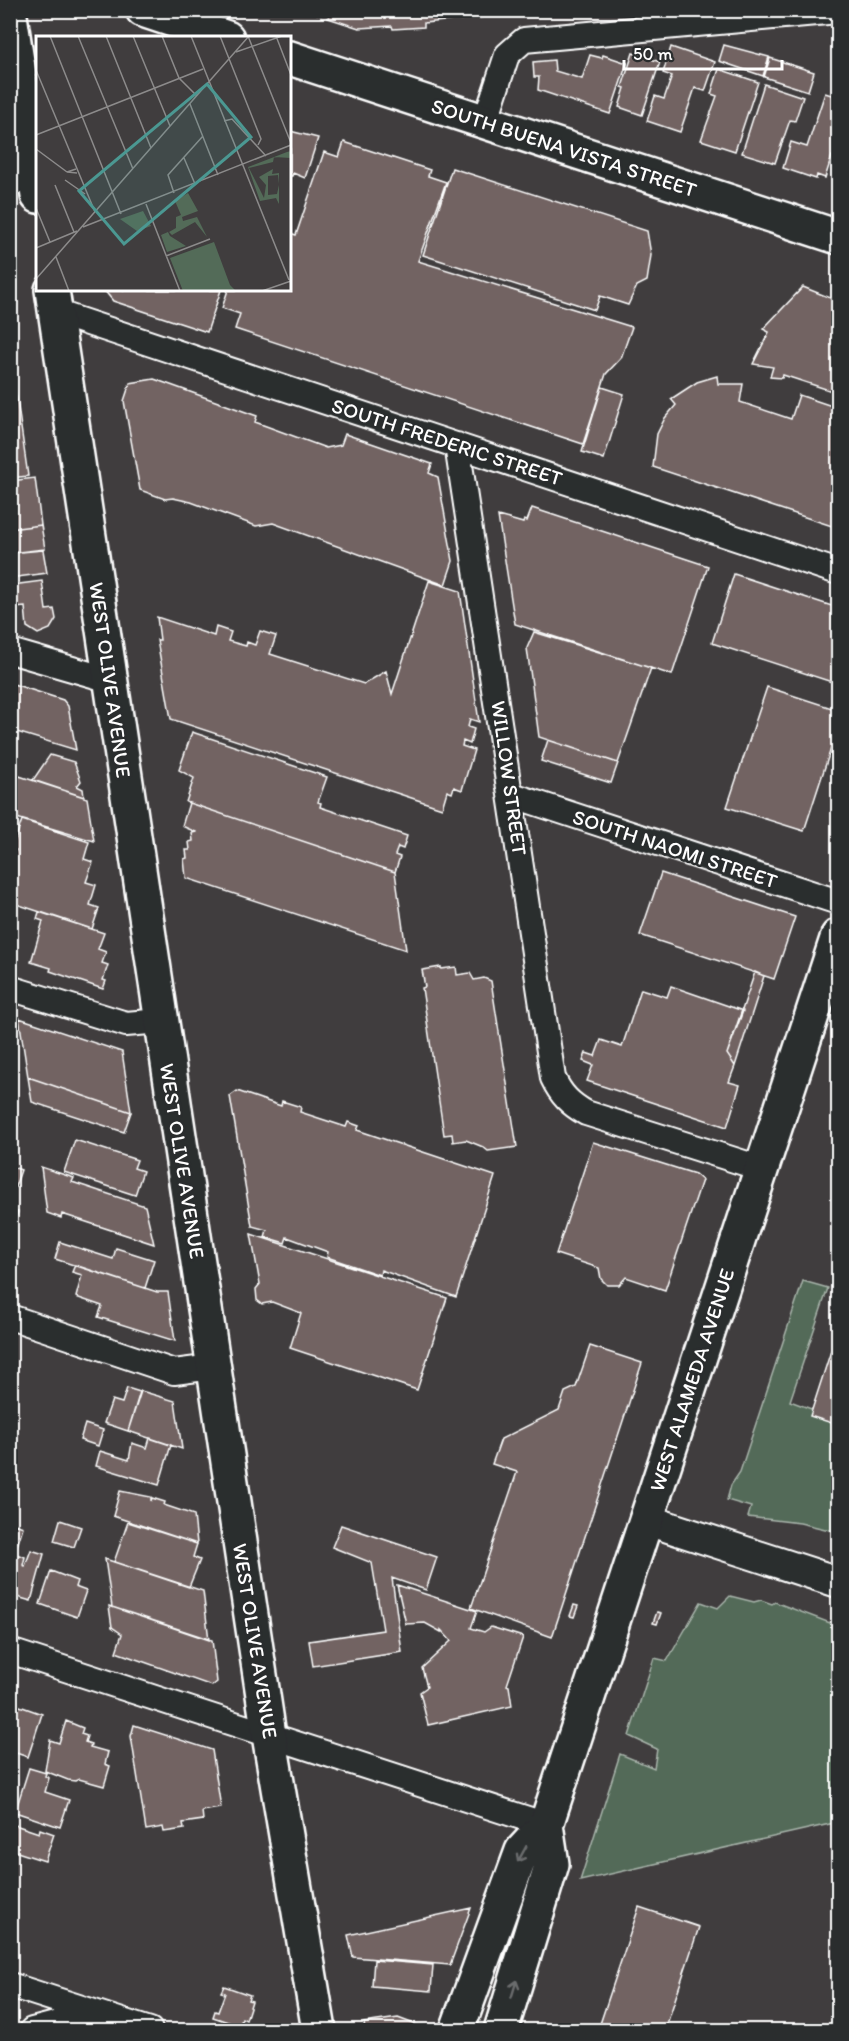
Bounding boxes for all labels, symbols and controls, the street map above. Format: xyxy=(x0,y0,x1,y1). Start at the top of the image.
scale bar xyxy=(624,33,782,71)
inset map xyxy=(36,36,291,291)
text: 50 m xyxy=(633,43,673,65)
street label: SOUTH BUENA VISTA STREET xyxy=(429,93,700,202)
street label: SOUTH FREDERIC STREET xyxy=(329,392,566,491)
street label: WEST OLIVE AVENUE xyxy=(84,580,137,780)
street label: WILLOW STREET xyxy=(486,699,533,857)
street label: SOUTH NAOMI STREET xyxy=(570,804,781,893)
street label: WEST OLIVE AVENUE xyxy=(155,1061,210,1261)
street label: WEST ALAMEDA AVENUE xyxy=(644,1265,739,1495)
street label: WEST OLIVE AVENUE xyxy=(228,1541,283,1741)
one-way arrow xyxy=(516,1845,528,1862)
one-way arrow xyxy=(509,1980,520,1999)

